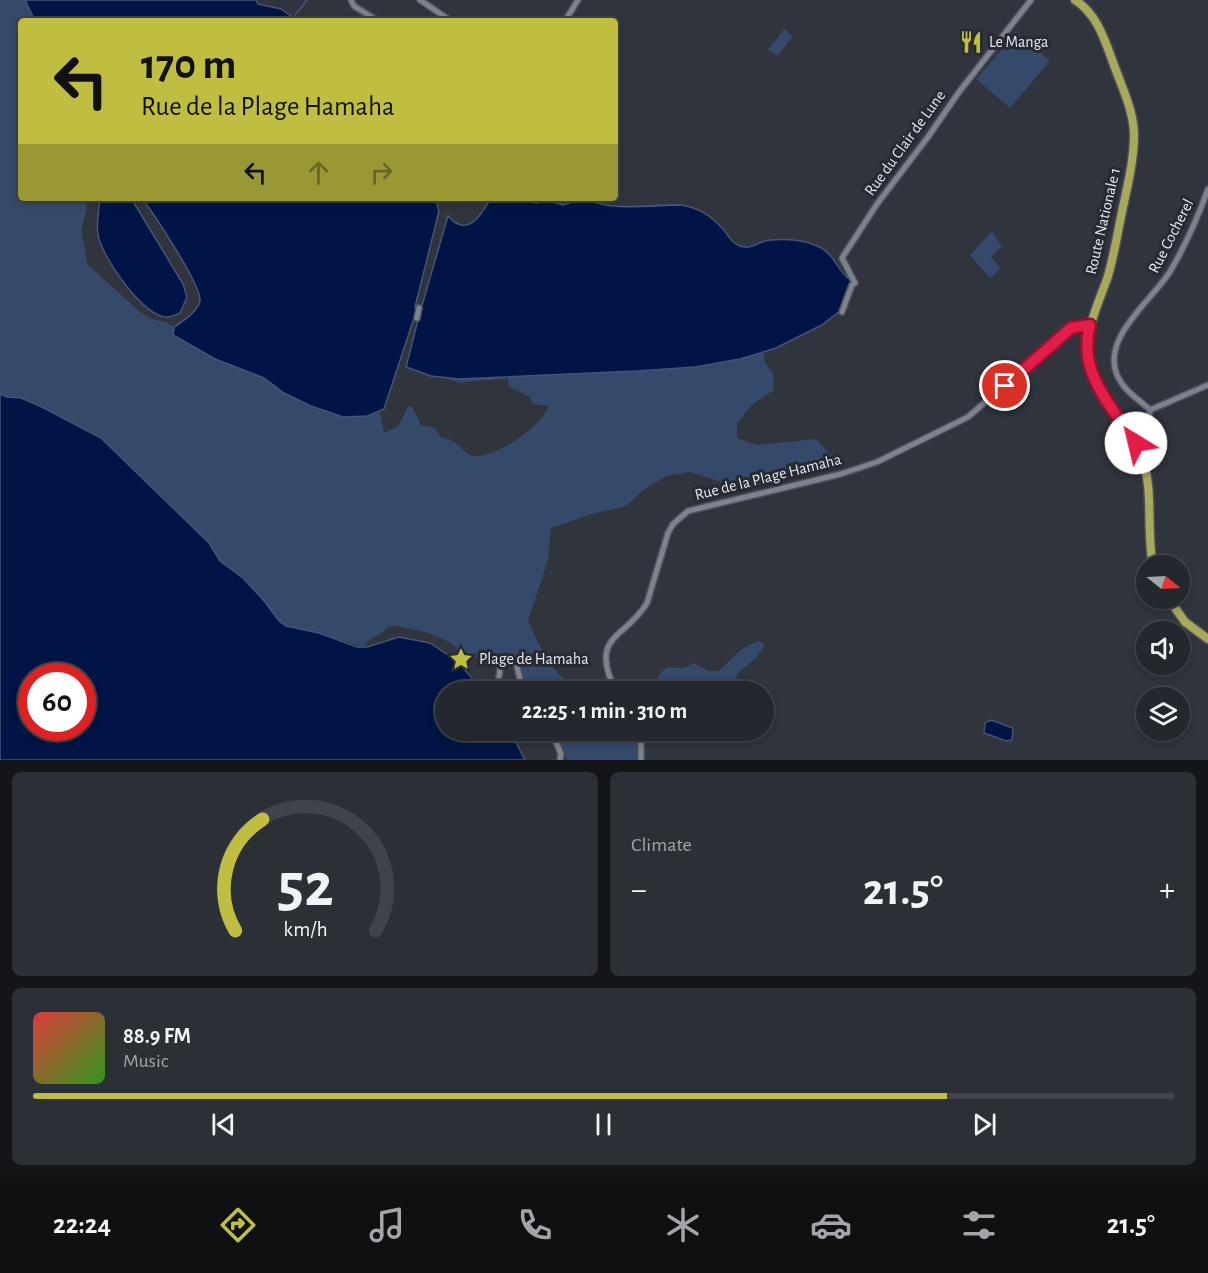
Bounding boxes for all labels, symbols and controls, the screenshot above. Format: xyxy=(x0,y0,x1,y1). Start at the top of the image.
restaurant icon: Le Manga xyxy=(958,29,984,55)
place label: Le Manga xyxy=(989,34,1048,50)
icon: left xyxy=(42,42,120,120)
text: 170 m xyxy=(141,44,236,86)
street label: Rue du Clair de Lune xyxy=(862,87,948,199)
text: Rue de la Plage Hamaha xyxy=(141,93,395,120)
icon: left xyxy=(239,156,272,189)
icon: ahead xyxy=(302,156,335,189)
icon: right xyxy=(365,156,398,189)
street label: Route Nationale 1 xyxy=(1083,166,1123,276)
street label: Rue Cocherel xyxy=(1146,196,1196,276)
pin xyxy=(979,360,1030,411)
icon: arrive xyxy=(988,369,1021,402)
position arrow xyxy=(1104,411,1168,475)
street label: Rue de la Plage Hamaha xyxy=(693,451,843,503)
north arrow xyxy=(1136,555,1190,609)
map controls xyxy=(1136,555,1190,741)
button: sound xyxy=(1136,621,1190,675)
place icon: Plage de Hamaha xyxy=(448,646,474,672)
place label: Plage de Hamaha xyxy=(479,651,589,667)
speed limit sign: 60 xyxy=(18,663,96,741)
button: layers xyxy=(1136,687,1190,741)
text: 22:25 · 1 min · 310 m xyxy=(522,700,687,722)
text: Climate xyxy=(631,835,692,855)
text: 52 xyxy=(277,855,333,917)
text: 21.5° xyxy=(863,868,943,913)
text: − xyxy=(631,874,647,907)
text: + xyxy=(1159,874,1175,907)
text: km/h xyxy=(283,919,327,940)
text: 88.9 FM xyxy=(123,1025,191,1047)
text: Music xyxy=(123,1051,169,1071)
icon: previous xyxy=(207,1108,240,1141)
icon: pause xyxy=(587,1108,620,1141)
icon: next xyxy=(968,1108,1001,1141)
icon: directions xyxy=(217,1204,259,1246)
icon: music xyxy=(366,1204,408,1246)
icon: phone xyxy=(514,1204,556,1246)
icon: climate xyxy=(662,1204,704,1246)
icon: car xyxy=(810,1204,852,1246)
icon: filters xyxy=(958,1204,1000,1246)
text: 22:24 xyxy=(53,1211,111,1238)
text: 21.5° xyxy=(1107,1211,1155,1238)

